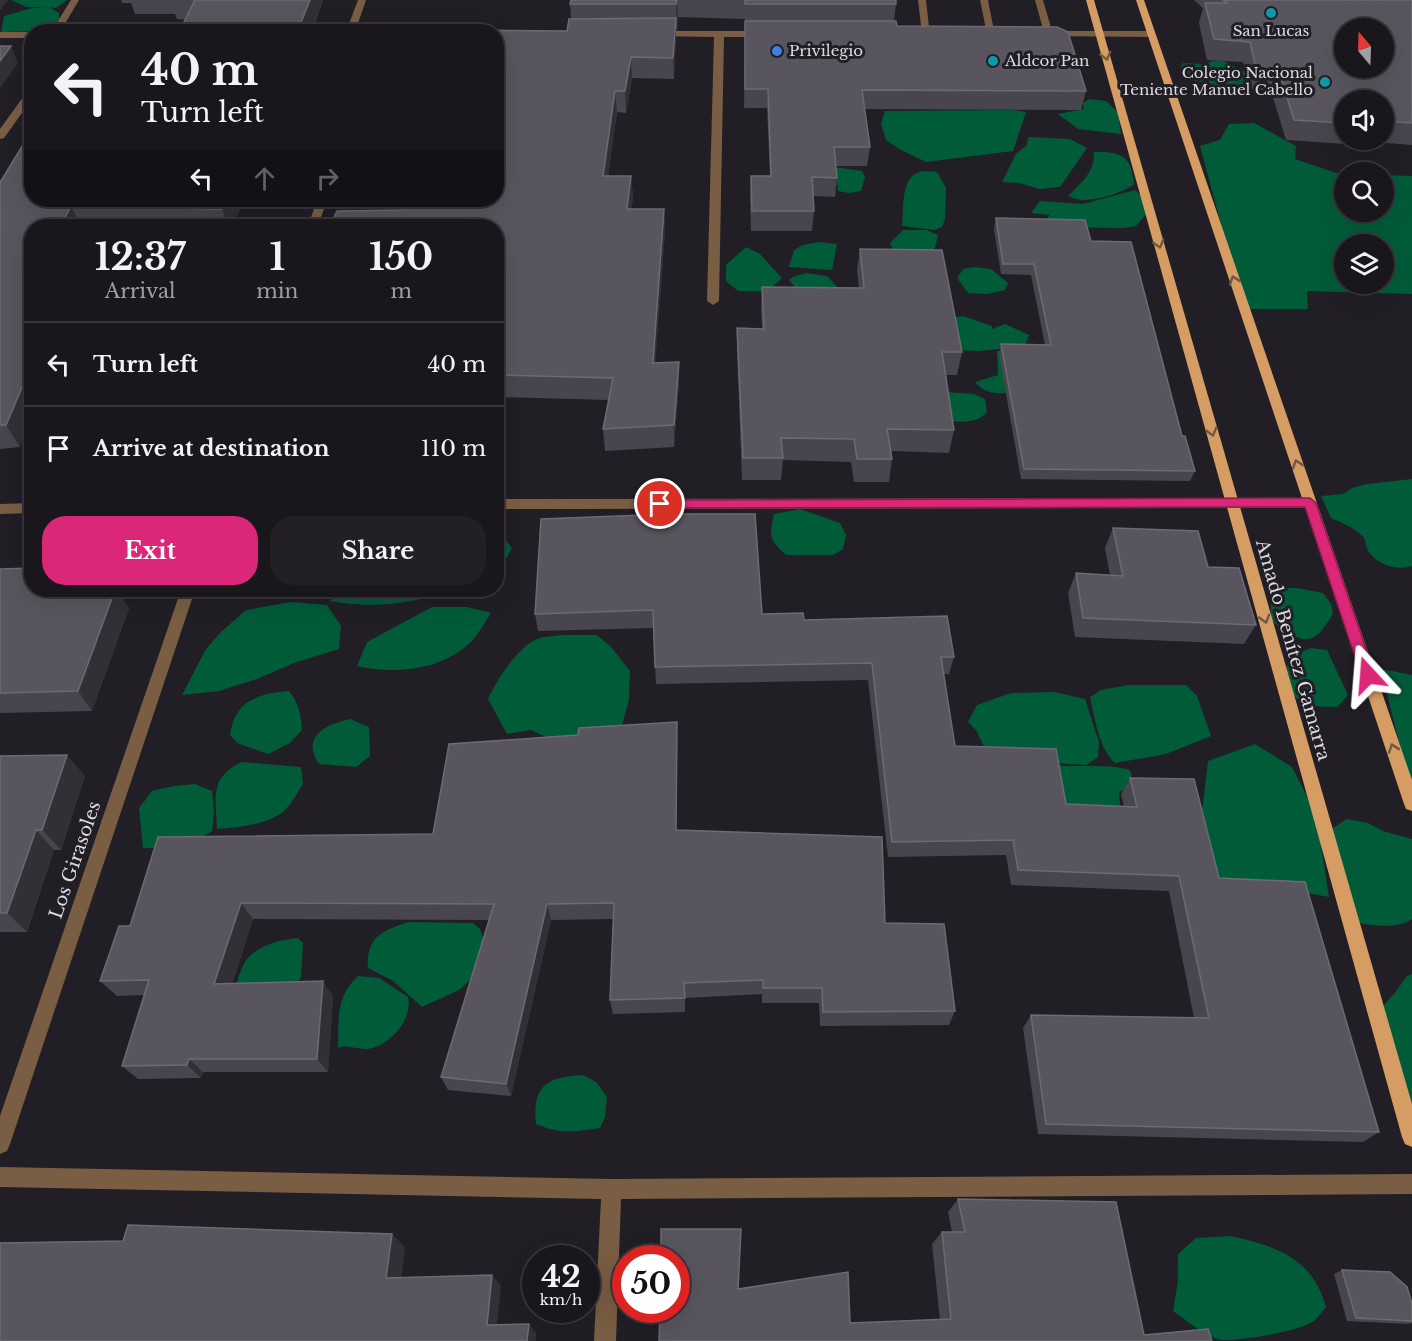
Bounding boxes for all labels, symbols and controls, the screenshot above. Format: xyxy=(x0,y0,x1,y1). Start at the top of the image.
marker: San Lucas xyxy=(1264,6,1278,20)
north arrow xyxy=(1334,18,1394,78)
map controls xyxy=(1334,18,1394,294)
place label: San Lucas xyxy=(1233,21,1310,40)
place label: Privilegio xyxy=(789,41,863,60)
text: 40 m xyxy=(141,44,258,96)
marker: Privilegio xyxy=(770,44,784,58)
icon: left xyxy=(42,48,120,126)
one-way arrow xyxy=(1099,50,1111,61)
place label: Aldcor Pan xyxy=(1004,51,1089,70)
marker: Aldcor Pan xyxy=(986,54,1000,68)
place label: Colegio Nacional Teniente Manuel Cabello xyxy=(1120,63,1313,99)
marker: Colegio Nacional Teniente Manuel Cabello xyxy=(1318,75,1332,89)
button: sound xyxy=(1334,90,1394,150)
text: Turn left xyxy=(141,96,264,129)
icon: left xyxy=(185,162,218,195)
icon: ahead xyxy=(248,162,281,195)
icon: right xyxy=(311,162,344,195)
button: search xyxy=(1334,162,1394,222)
button: layers xyxy=(1334,234,1394,294)
text: 12:37 xyxy=(95,235,186,280)
text: 1 xyxy=(269,235,285,280)
text: 150 xyxy=(369,235,433,280)
one-way arrow xyxy=(1152,238,1164,249)
one-way arrow xyxy=(1229,275,1242,286)
text: Arrival xyxy=(105,279,176,303)
text: min xyxy=(256,279,298,303)
text: m xyxy=(390,279,412,303)
icon: left xyxy=(42,348,75,381)
text: Turn left xyxy=(93,351,198,378)
text: 40 m xyxy=(428,351,486,378)
one-way arrow xyxy=(1205,426,1217,437)
icon: arrive xyxy=(42,432,75,465)
text: Arrive at destination xyxy=(93,435,330,462)
text: 110 m xyxy=(421,435,486,462)
one-way arrow xyxy=(1292,459,1304,470)
pin xyxy=(634,478,685,529)
icon: arrive xyxy=(643,487,676,520)
button: Exit xyxy=(42,516,258,585)
button: Share xyxy=(270,516,486,585)
street label: Amado Benítez Gamarra xyxy=(1251,536,1335,763)
one-way arrow xyxy=(1258,613,1270,624)
position arrow xyxy=(1336,643,1400,707)
one-way arrow xyxy=(1388,743,1401,754)
street label: Los Girasoles xyxy=(45,798,105,922)
speed limit sign: 50 xyxy=(612,1245,690,1323)
text: 42 xyxy=(541,1258,581,1295)
text: km/h xyxy=(540,1290,582,1309)

